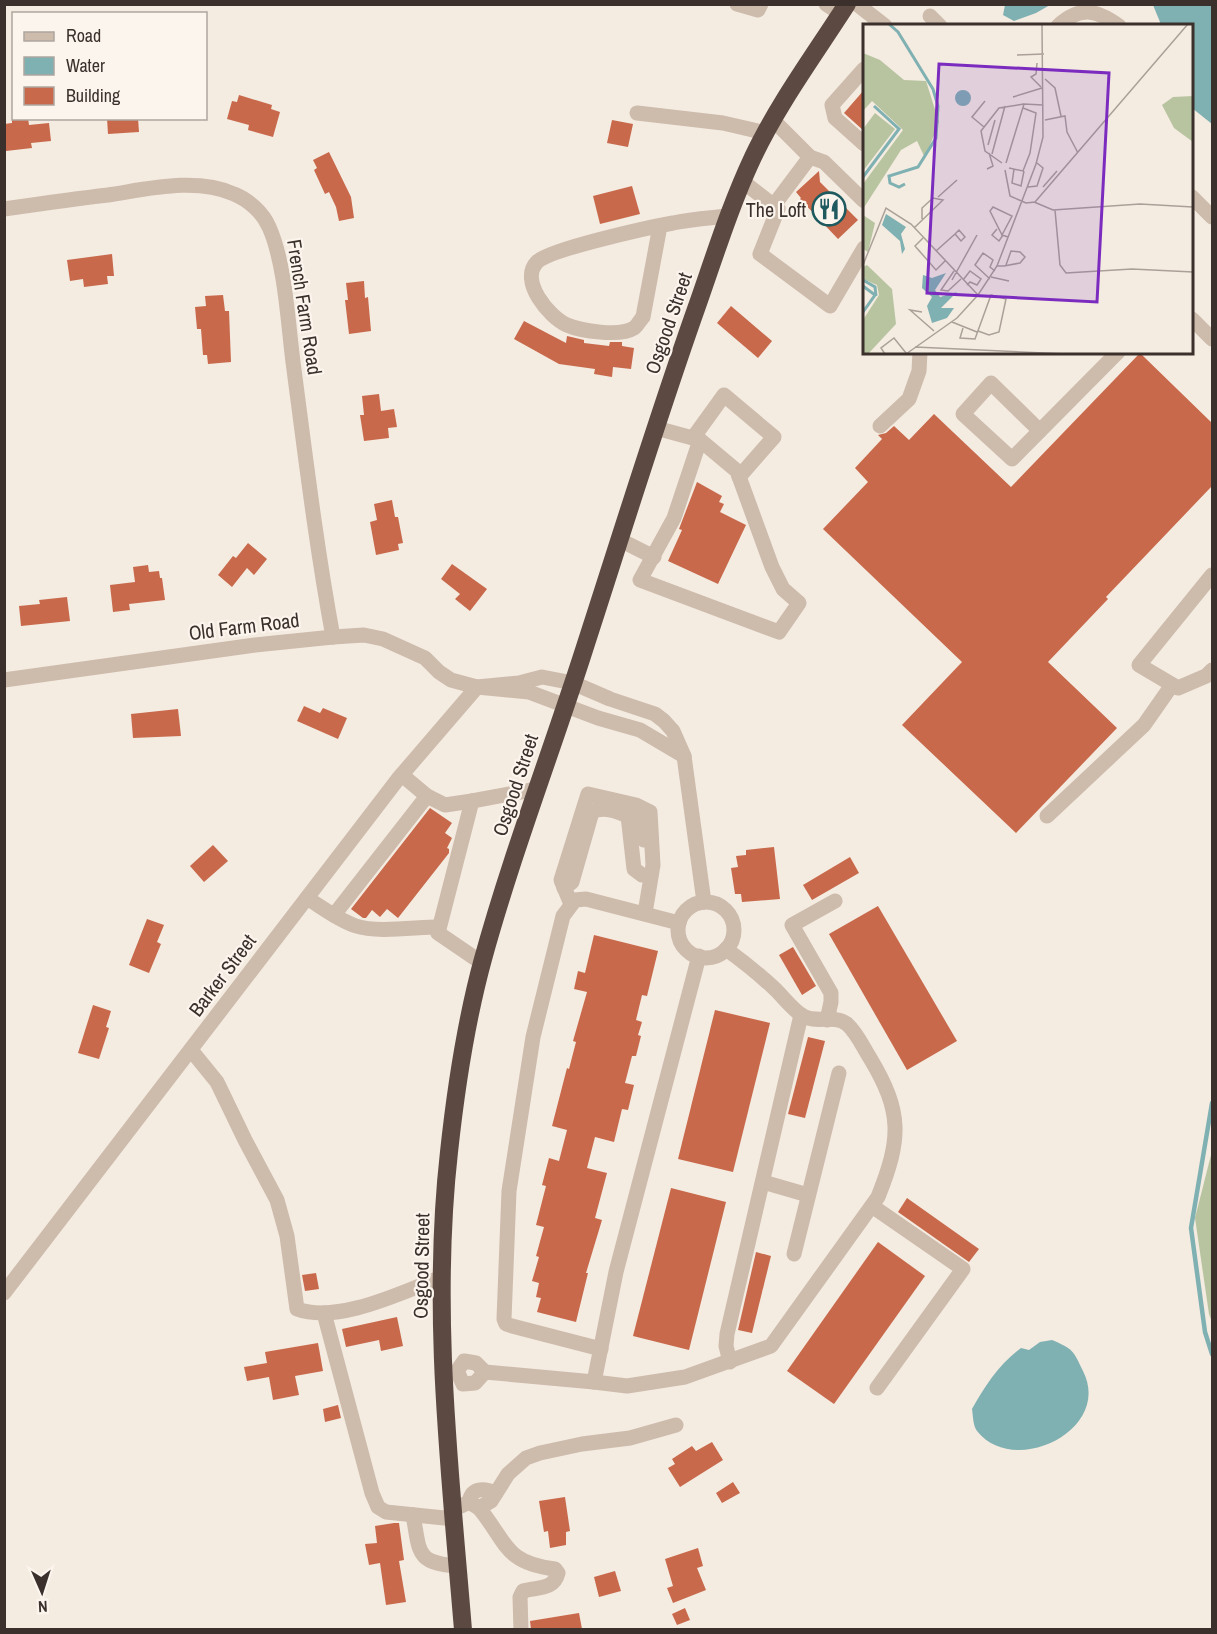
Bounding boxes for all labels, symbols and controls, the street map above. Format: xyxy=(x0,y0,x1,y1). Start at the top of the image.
legend xyxy=(12,12,207,120)
text: Road xyxy=(66,23,101,48)
inset map xyxy=(863,24,1193,354)
text: Water xyxy=(66,53,105,78)
text: Building xyxy=(66,83,121,108)
restaurant icon: The Loft xyxy=(811,191,847,227)
place label: The Loft xyxy=(746,196,806,223)
street label: French Farm Road xyxy=(281,237,329,377)
street label: Osgood Street xyxy=(638,268,698,377)
street label: Old Farm Road xyxy=(187,606,301,646)
street label: Osgood Street xyxy=(486,730,544,839)
street label: Barker Street xyxy=(182,928,262,1022)
street label: Osgood Street xyxy=(407,1212,435,1319)
north arrow xyxy=(12,1562,72,1622)
text: N xyxy=(37,1596,48,1618)

